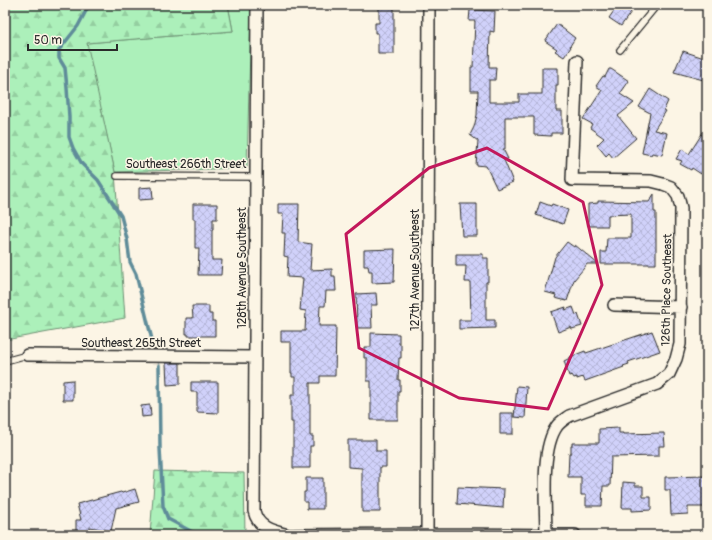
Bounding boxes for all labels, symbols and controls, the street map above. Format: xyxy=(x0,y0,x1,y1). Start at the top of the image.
scale bar xyxy=(28,26,117,52)
text: 50 m xyxy=(34,33,62,48)
street label: Southeast 266th Street xyxy=(126,157,246,172)
street label: 128th Avenue Southeast xyxy=(235,207,250,329)
street label: 127th Avenue Southeast xyxy=(408,209,423,331)
street label: 126th Place Southeast xyxy=(659,233,675,347)
street label: Southeast 265th Street xyxy=(81,336,201,351)

